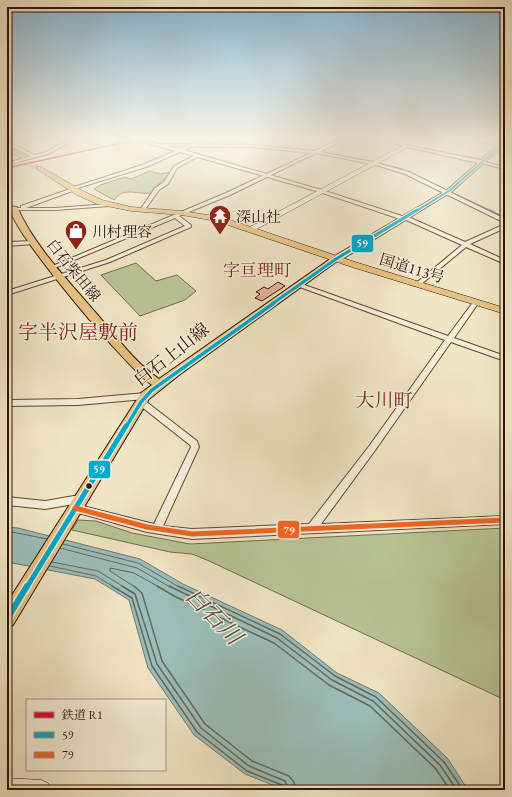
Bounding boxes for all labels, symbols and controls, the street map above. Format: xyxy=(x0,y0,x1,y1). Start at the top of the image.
temple icon: 深山社 xyxy=(207,203,233,236)
place label: 深山社 xyxy=(236,207,281,226)
shop icon: 川村理容 xyxy=(63,218,89,251)
place label: 川村理容 xyxy=(92,222,152,241)
line badge: 59 xyxy=(351,234,374,253)
street label: 白石柴田線 xyxy=(43,235,105,305)
text: 59 xyxy=(356,236,368,250)
street label: 国道113号 xyxy=(377,249,447,287)
district label: 字亘理町 xyxy=(223,259,291,281)
street label: 白石上山線 xyxy=(128,317,214,391)
district label: 字半沢屋敷前 xyxy=(18,319,138,345)
district label: 大川町 xyxy=(355,388,413,413)
line badge: 59 xyxy=(88,460,111,479)
text: 59 xyxy=(93,462,105,476)
unlabelled marker xyxy=(84,481,94,491)
line badge: 79 xyxy=(277,520,300,539)
text: 79 xyxy=(283,523,295,537)
water label: 白石川 xyxy=(179,581,251,653)
legend xyxy=(26,699,166,771)
text: 鉄道 R1 xyxy=(61,707,103,723)
text: 59 xyxy=(62,727,74,743)
text: 79 xyxy=(62,747,74,763)

